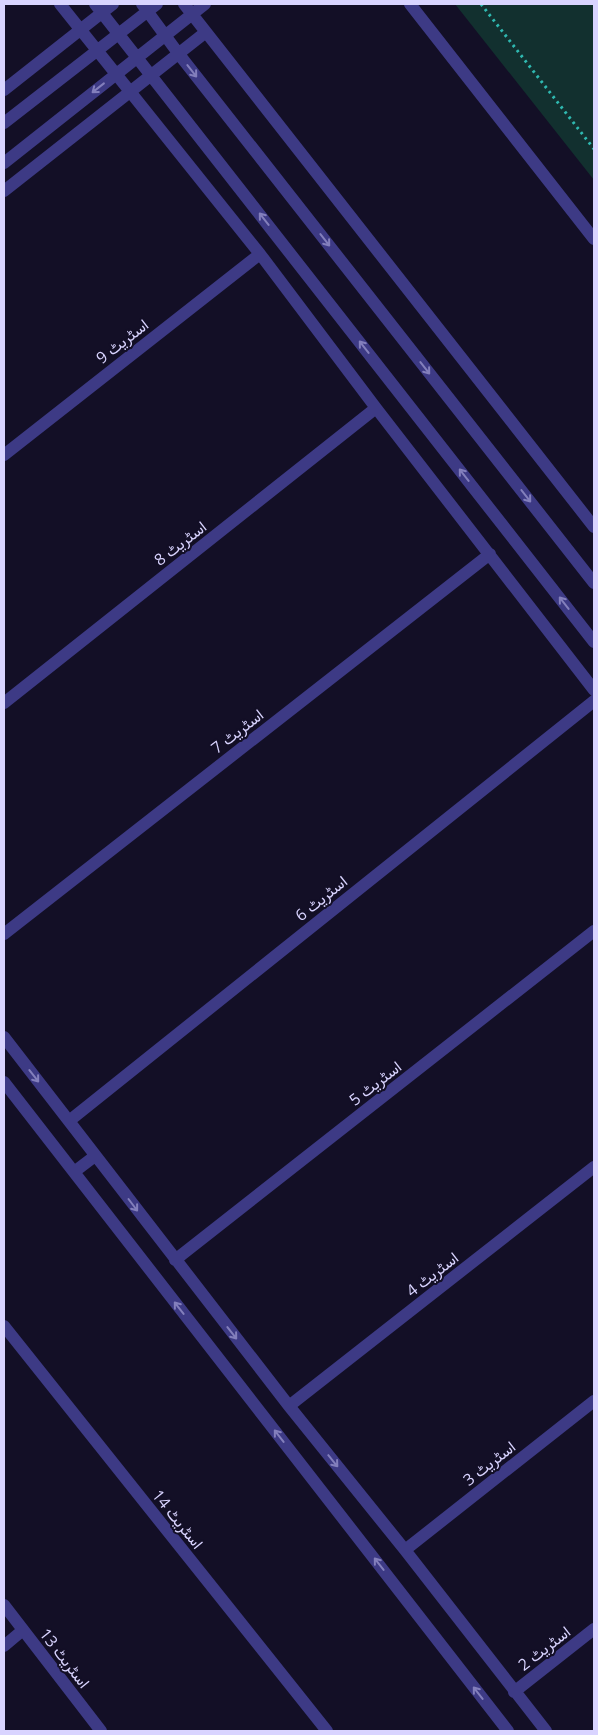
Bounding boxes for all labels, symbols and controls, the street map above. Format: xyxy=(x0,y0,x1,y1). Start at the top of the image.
one-way arrow xyxy=(187,64,198,77)
one-way arrow xyxy=(92,83,105,94)
one-way arrow xyxy=(259,213,270,226)
one-way arrow xyxy=(320,233,330,247)
street label: اسٹریٹ 9 xyxy=(91,314,153,368)
one-way arrow xyxy=(359,341,370,354)
one-way arrow xyxy=(420,361,431,374)
one-way arrow xyxy=(459,469,470,482)
one-way arrow xyxy=(520,489,531,502)
street label: اسٹریٹ 8 xyxy=(149,516,211,570)
one-way arrow xyxy=(559,597,570,610)
street label: اسٹریٹ 7 xyxy=(206,704,268,758)
street label: اسٹریٹ 6 xyxy=(290,870,352,926)
street label: اسٹریٹ 5 xyxy=(344,1056,406,1110)
one-way arrow xyxy=(28,1069,39,1082)
one-way arrow xyxy=(127,1198,138,1211)
street label: اسٹریٹ 4 xyxy=(401,1247,463,1301)
one-way arrow xyxy=(174,1302,185,1315)
one-way arrow xyxy=(227,1326,237,1340)
one-way arrow xyxy=(274,1429,284,1443)
street label: اسٹریٹ 3 xyxy=(458,1436,520,1490)
one-way arrow xyxy=(327,1454,338,1467)
street label: اسٹریٹ 14 xyxy=(147,1485,209,1553)
one-way arrow xyxy=(373,1558,384,1571)
street label: اسٹریٹ 2 xyxy=(513,1621,575,1675)
street label: اسٹریٹ 13 xyxy=(35,1624,95,1692)
one-way arrow xyxy=(473,1687,484,1700)

